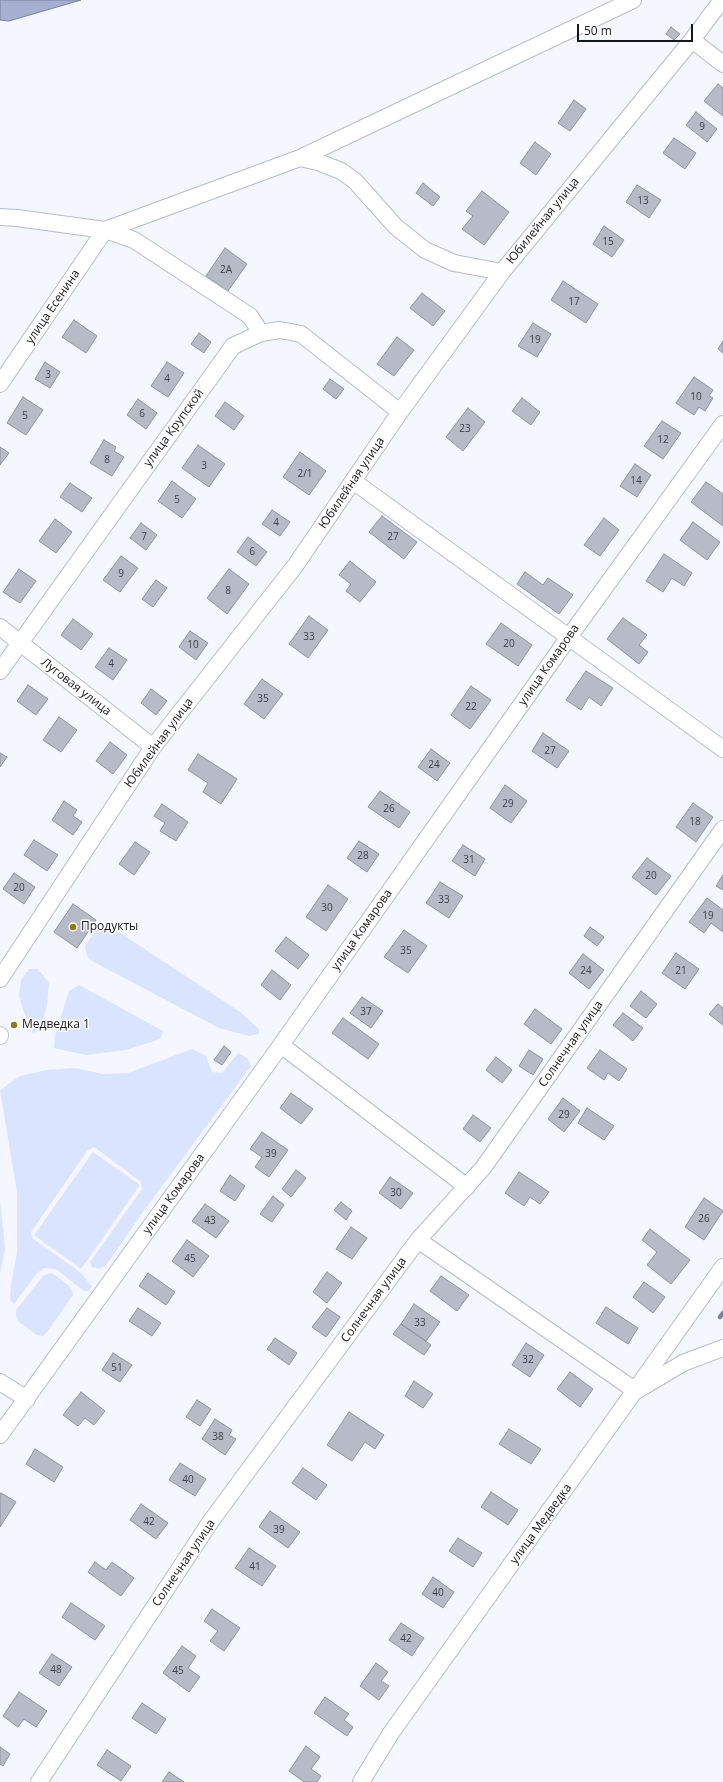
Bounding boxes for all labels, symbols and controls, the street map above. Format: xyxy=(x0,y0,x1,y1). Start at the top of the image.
scale bar xyxy=(579,16,695,42)
text: 50 m xyxy=(584,22,612,39)
house number: 9 xyxy=(699,121,705,133)
street label: Юбилейная улица xyxy=(504,175,582,267)
house number: 13 xyxy=(637,195,649,207)
house number: 15 xyxy=(602,236,614,248)
house number: 2А xyxy=(220,264,232,276)
street label: улица Есенина xyxy=(23,267,83,347)
house number: 17 xyxy=(568,296,580,308)
house number: 19 xyxy=(529,334,541,346)
house number: 3 xyxy=(45,369,51,381)
house number: 4 xyxy=(164,373,170,385)
street label: улица Крупской xyxy=(141,386,207,470)
house number: 10 xyxy=(690,391,702,403)
house number: 6 xyxy=(139,408,145,420)
house number: 5 xyxy=(22,410,28,422)
house number: 23 xyxy=(459,423,471,435)
house number: 12 xyxy=(657,434,669,446)
street label: Юбилейная улица xyxy=(316,435,388,531)
house number: 8 xyxy=(104,454,110,466)
house number: 3 xyxy=(201,460,207,472)
house number: 2/1 xyxy=(297,468,313,480)
house number: 14 xyxy=(630,475,642,487)
house number: 5 xyxy=(174,494,180,506)
house number: 4 xyxy=(273,517,279,529)
house number: 7 xyxy=(141,531,147,543)
house number: 27 xyxy=(387,531,399,543)
house number: 6 xyxy=(249,546,255,558)
house number: 9 xyxy=(118,568,124,580)
house number: 8 xyxy=(225,585,231,597)
street label: улица Комарова xyxy=(516,622,582,708)
house number: 33 xyxy=(303,631,315,643)
house number: 20 xyxy=(503,638,515,650)
house number: 10 xyxy=(187,639,199,651)
street label: Луговая улица xyxy=(38,655,114,719)
house number: 4 xyxy=(108,658,114,670)
house number: 35 xyxy=(257,693,269,705)
street label: Юбилейная улица xyxy=(122,695,196,791)
house number: 22 xyxy=(465,701,477,713)
house number: 27 xyxy=(544,745,556,757)
house number: 24 xyxy=(428,759,440,771)
house number: 29 xyxy=(502,798,514,810)
house number: 26 xyxy=(383,803,395,815)
house number: 18 xyxy=(689,816,701,828)
house number: 28 xyxy=(357,850,369,862)
house number: 31 xyxy=(463,854,475,866)
house number: 20 xyxy=(645,870,657,882)
house number: 20 xyxy=(13,882,25,894)
street label: улица Комарова xyxy=(329,887,395,973)
house number: 33 xyxy=(438,894,450,906)
house number: 30 xyxy=(321,902,333,914)
house number: 19 xyxy=(702,910,714,922)
place label: Продукты xyxy=(81,920,138,934)
marker: Продукты xyxy=(68,922,78,932)
house number: 35 xyxy=(400,945,412,957)
house number: 24 xyxy=(580,965,592,977)
house number: 21 xyxy=(675,965,687,977)
street label: Солнечная улица xyxy=(536,998,606,1090)
house number: 37 xyxy=(360,1006,372,1018)
place label: Медведка 1 xyxy=(22,1018,90,1032)
marker: Медведка 1 xyxy=(9,1020,19,1030)
house number: 29 xyxy=(558,1109,570,1121)
house number: 39 xyxy=(265,1148,277,1160)
street label: улица Комарова xyxy=(140,1151,208,1237)
house number: 30 xyxy=(390,1187,402,1199)
house number: 26 xyxy=(698,1213,710,1225)
house number: 43 xyxy=(204,1215,216,1227)
house number: 45 xyxy=(184,1253,196,1265)
street label: Солнечная улица xyxy=(338,1255,410,1345)
house number: 33 xyxy=(414,1317,426,1329)
house number: 32 xyxy=(522,1354,534,1366)
house number: 51 xyxy=(111,1362,123,1374)
house number: 38 xyxy=(212,1431,224,1443)
house number: 40 xyxy=(182,1474,194,1486)
street label: улица Медведка xyxy=(507,1481,575,1567)
house number: 42 xyxy=(143,1516,155,1528)
street label: Солнечная улица xyxy=(150,1517,218,1609)
house number: 39 xyxy=(273,1524,285,1536)
house number: 41 xyxy=(249,1561,261,1573)
house number: 40 xyxy=(432,1587,444,1599)
house number: 42 xyxy=(400,1633,412,1645)
house number: 48 xyxy=(50,1664,62,1676)
house number: 45 xyxy=(172,1665,184,1677)

